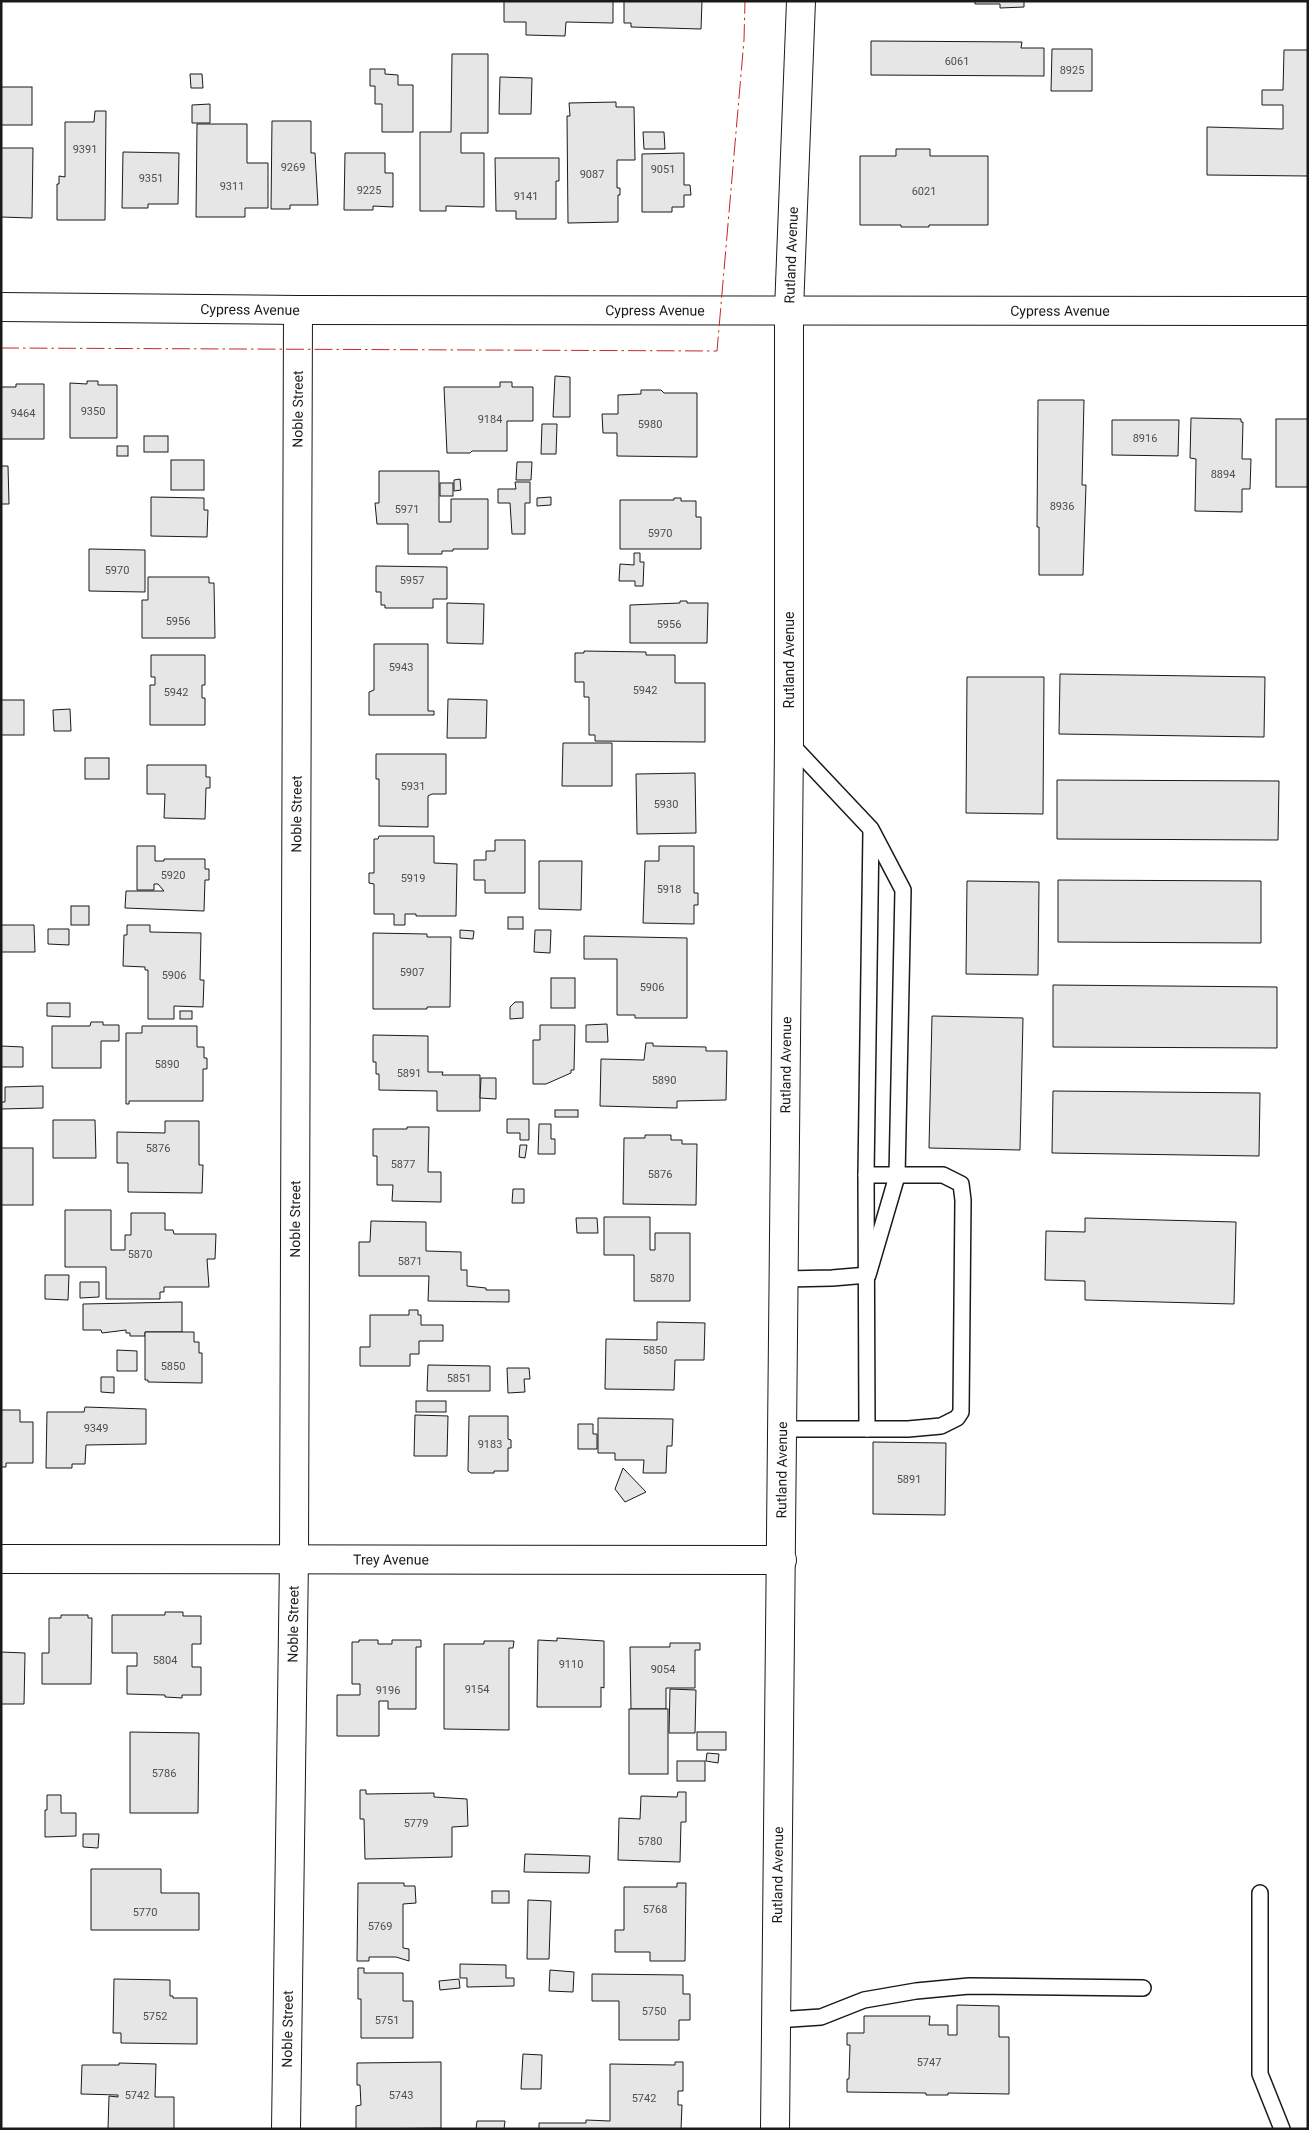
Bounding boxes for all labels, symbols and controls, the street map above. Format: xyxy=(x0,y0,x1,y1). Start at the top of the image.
house number: 6061 xyxy=(945,55,969,68)
house number: 8925 xyxy=(1060,64,1084,77)
house number: 9391 xyxy=(73,143,97,156)
house number: 9269 xyxy=(281,161,305,174)
house number: 9051 xyxy=(651,163,675,176)
house number: 9087 xyxy=(580,168,604,181)
house number: 9351 xyxy=(139,172,163,185)
house number: 9311 xyxy=(220,180,244,193)
house number: 9225 xyxy=(357,184,381,197)
house number: 6021 xyxy=(912,185,936,198)
house number: 9141 xyxy=(514,190,538,203)
street label: Rutland Avenue xyxy=(781,206,801,304)
street label: Cypress Avenue xyxy=(200,301,300,318)
street label: Cypress Avenue xyxy=(605,302,705,318)
street label: Cypress Avenue xyxy=(1010,303,1110,319)
street label: Noble Street xyxy=(290,370,306,448)
house number: 9350 xyxy=(81,405,105,418)
house number: 9464 xyxy=(11,407,35,420)
house number: 9184 xyxy=(478,413,502,426)
house number: 5980 xyxy=(638,418,662,431)
house number: 8916 xyxy=(1133,432,1157,445)
house number: 8894 xyxy=(1211,468,1235,481)
house number: 8936 xyxy=(1050,500,1074,513)
house number: 5971 xyxy=(395,503,419,516)
house number: 5970 xyxy=(648,527,672,540)
house number: 5970 xyxy=(105,564,129,577)
house number: 5957 xyxy=(400,574,424,587)
street label: Rutland Avenue xyxy=(781,612,797,708)
house number: 5956 xyxy=(166,615,190,628)
house number: 5956 xyxy=(657,618,681,631)
house number: 5943 xyxy=(389,661,413,674)
house number: 5942 xyxy=(633,684,657,697)
house number: 5942 xyxy=(164,686,188,699)
street label: Noble Street xyxy=(288,775,305,853)
house number: 5931 xyxy=(401,780,425,793)
house number: 5930 xyxy=(654,798,678,811)
house number: 5920 xyxy=(161,869,185,882)
house number: 5919 xyxy=(401,872,425,885)
house number: 5918 xyxy=(657,883,681,896)
house number: 5907 xyxy=(400,966,424,979)
house number: 5906 xyxy=(162,969,186,982)
house number: 5906 xyxy=(640,981,664,994)
street label: Rutland Avenue xyxy=(777,1017,794,1114)
house number: 5890 xyxy=(155,1058,179,1071)
house number: 5891 xyxy=(397,1067,421,1080)
house number: 5890 xyxy=(652,1074,676,1087)
house number: 5876 xyxy=(146,1142,170,1155)
house number: 5877 xyxy=(391,1158,415,1171)
house number: 5876 xyxy=(648,1168,672,1181)
street label: Noble Street xyxy=(287,1180,303,1258)
house number: 5870 xyxy=(128,1248,152,1261)
house number: 5871 xyxy=(398,1255,422,1268)
house number: 5870 xyxy=(650,1272,674,1285)
house number: 5850 xyxy=(643,1344,667,1357)
house number: 5850 xyxy=(161,1360,185,1373)
house number: 5851 xyxy=(447,1372,471,1385)
street label: Rutland Avenue xyxy=(773,1421,790,1519)
house number: 9349 xyxy=(84,1422,108,1435)
house number: 9183 xyxy=(478,1438,502,1451)
house number: 5891 xyxy=(897,1473,921,1486)
street label: Trey Avenue xyxy=(353,1551,429,1568)
street label: Noble Street xyxy=(285,1585,302,1663)
house number: 5804 xyxy=(153,1654,177,1667)
house number: 9110 xyxy=(559,1658,583,1671)
house number: 9054 xyxy=(651,1663,675,1676)
house number: 9154 xyxy=(465,1683,489,1696)
house number: 9196 xyxy=(376,1684,400,1697)
house number: 5786 xyxy=(152,1767,176,1780)
house number: 5779 xyxy=(404,1817,428,1830)
street label: Rutland Avenue xyxy=(769,1826,786,1924)
house number: 5780 xyxy=(638,1835,662,1848)
house number: 5768 xyxy=(643,1903,667,1916)
house number: 5770 xyxy=(133,1906,157,1919)
house number: 5769 xyxy=(368,1920,392,1933)
street label: Noble Street xyxy=(279,1990,296,2068)
house number: 5750 xyxy=(642,2005,666,2018)
house number: 5752 xyxy=(143,2010,167,2023)
house number: 5751 xyxy=(375,2014,399,2027)
house number: 5747 xyxy=(917,2056,941,2069)
house number: 5742 xyxy=(125,2089,149,2102)
house number: 5743 xyxy=(389,2089,413,2102)
house number: 5742 xyxy=(632,2092,656,2105)

